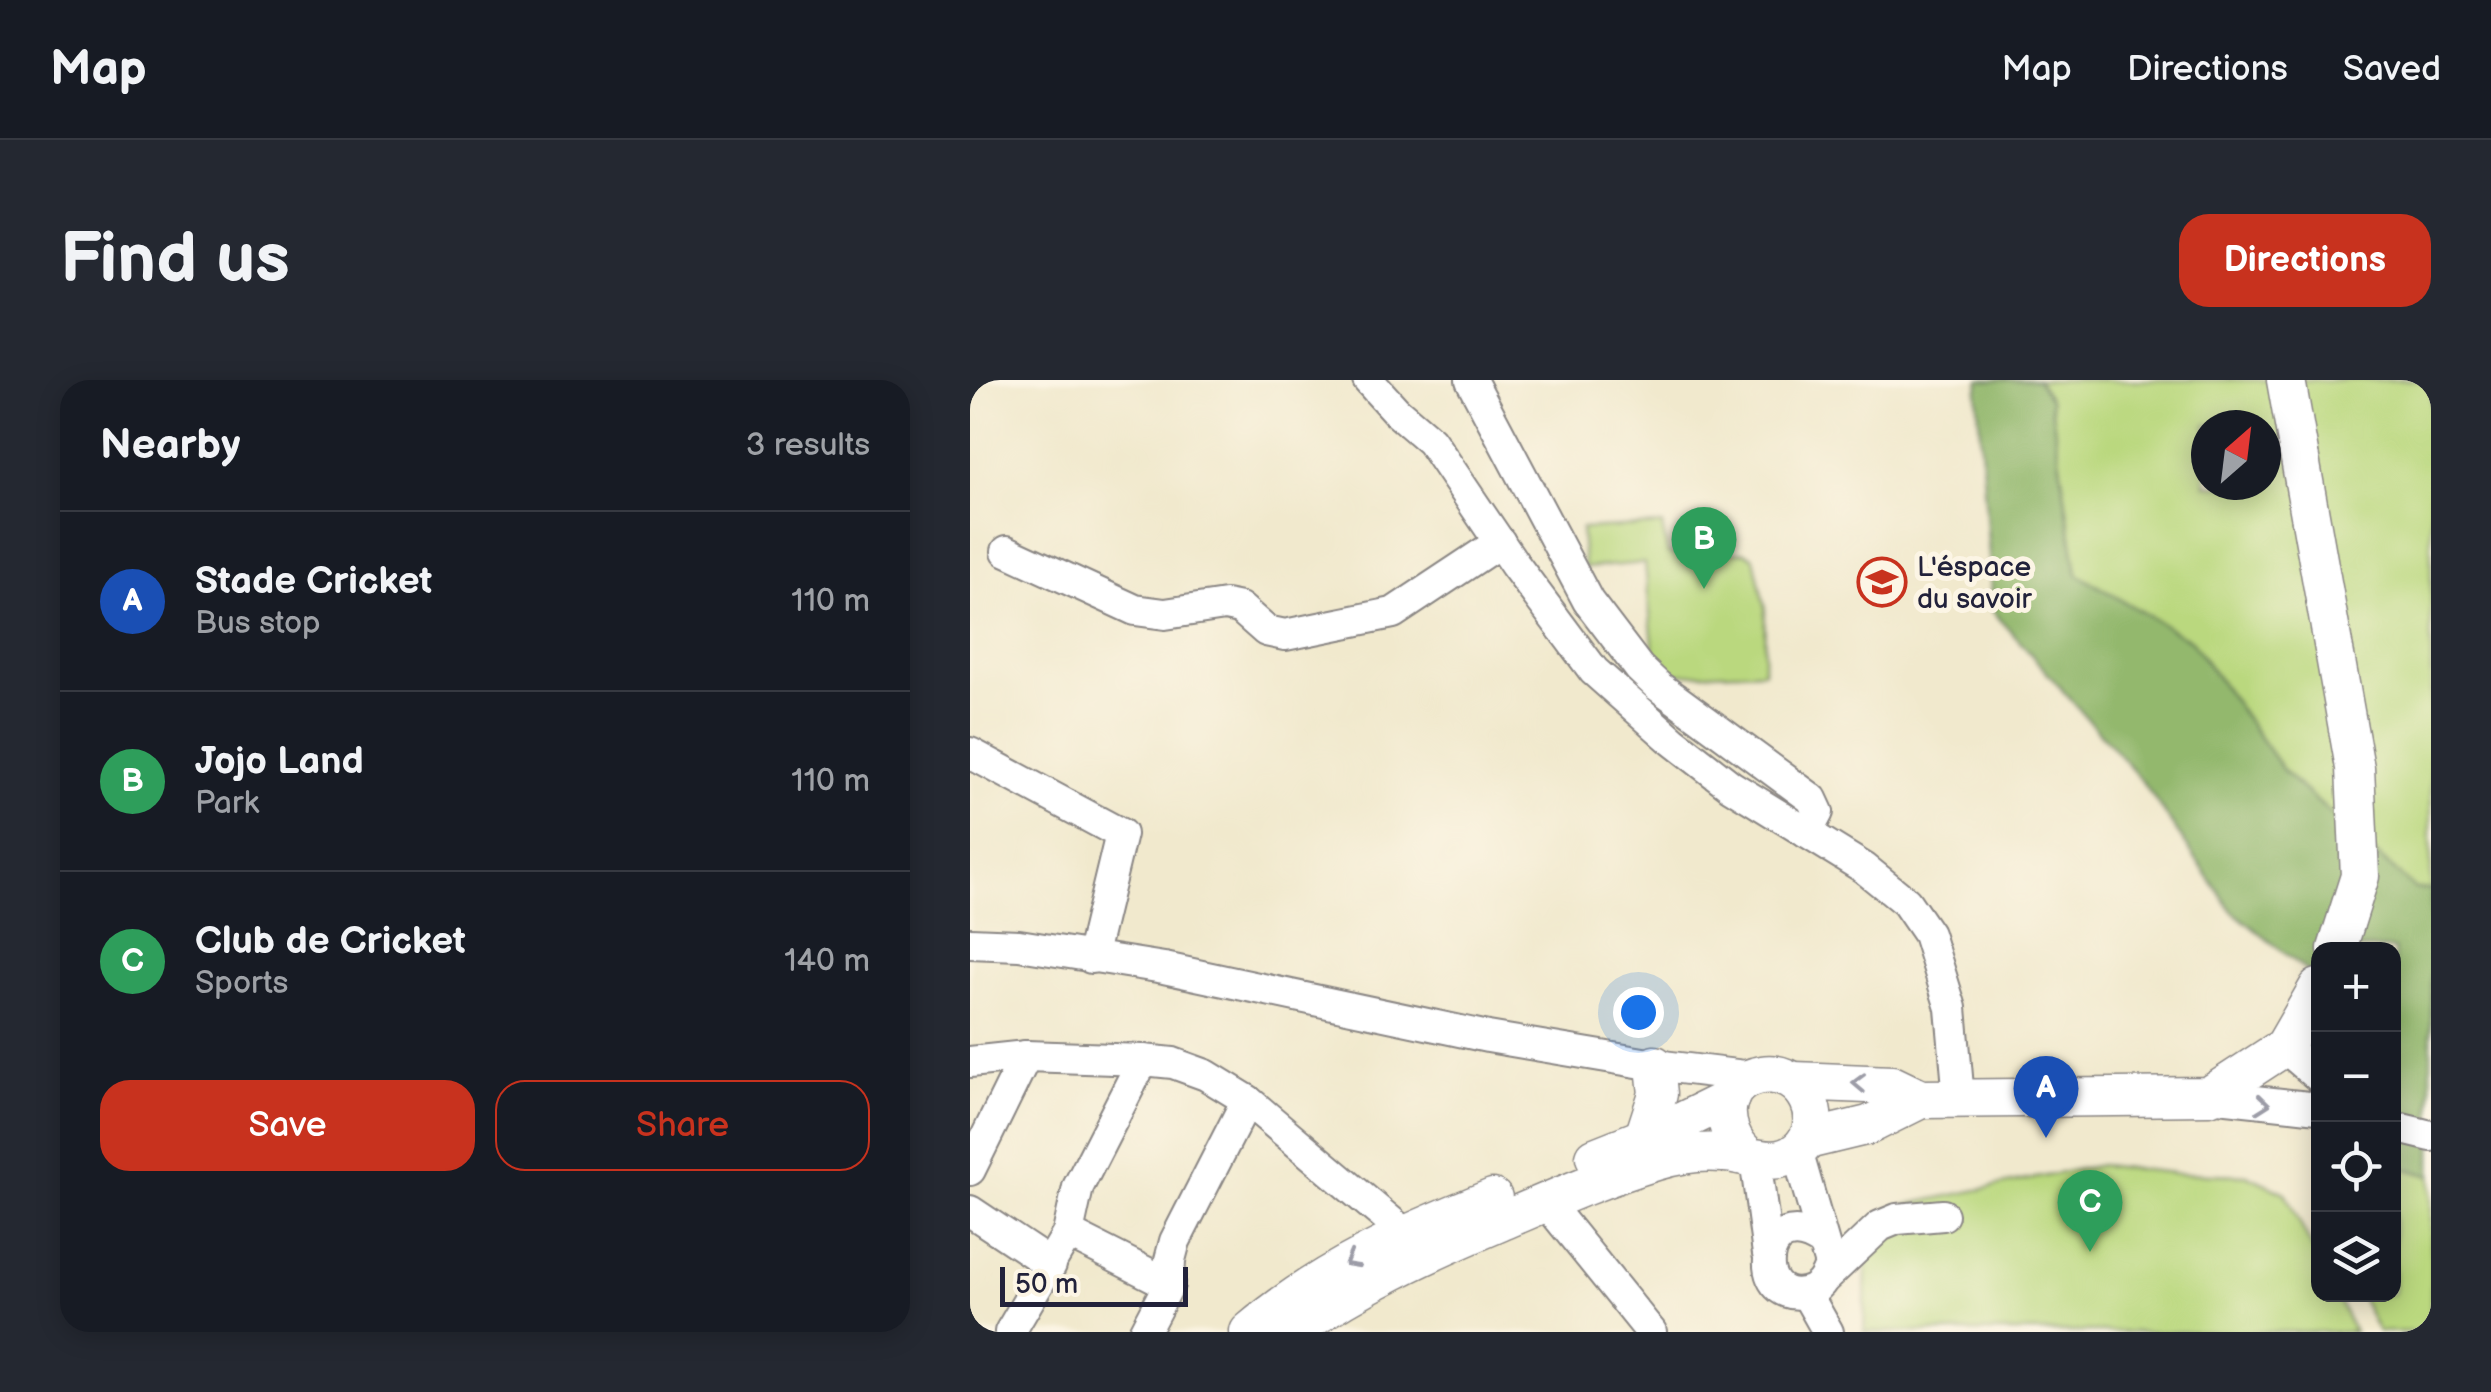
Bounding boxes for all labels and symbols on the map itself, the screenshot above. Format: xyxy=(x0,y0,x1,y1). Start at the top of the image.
north arrow xyxy=(2191,410,2281,500)
pin: B xyxy=(1672,506,1736,589)
place label: L'éspace du savoir xyxy=(1917,551,2032,616)
school or university icon: L'éspace du savoir xyxy=(1856,556,1908,608)
your location xyxy=(1613,987,1664,1038)
pin: A xyxy=(2014,1056,2078,1138)
one-way arrow xyxy=(1851,1073,1867,1094)
one-way arrow xyxy=(2256,1093,2272,1114)
pin: C xyxy=(2058,1170,2122,1252)
one-way arrow xyxy=(1344,1248,1362,1268)
scale bar xyxy=(1000,1262,1188,1306)

